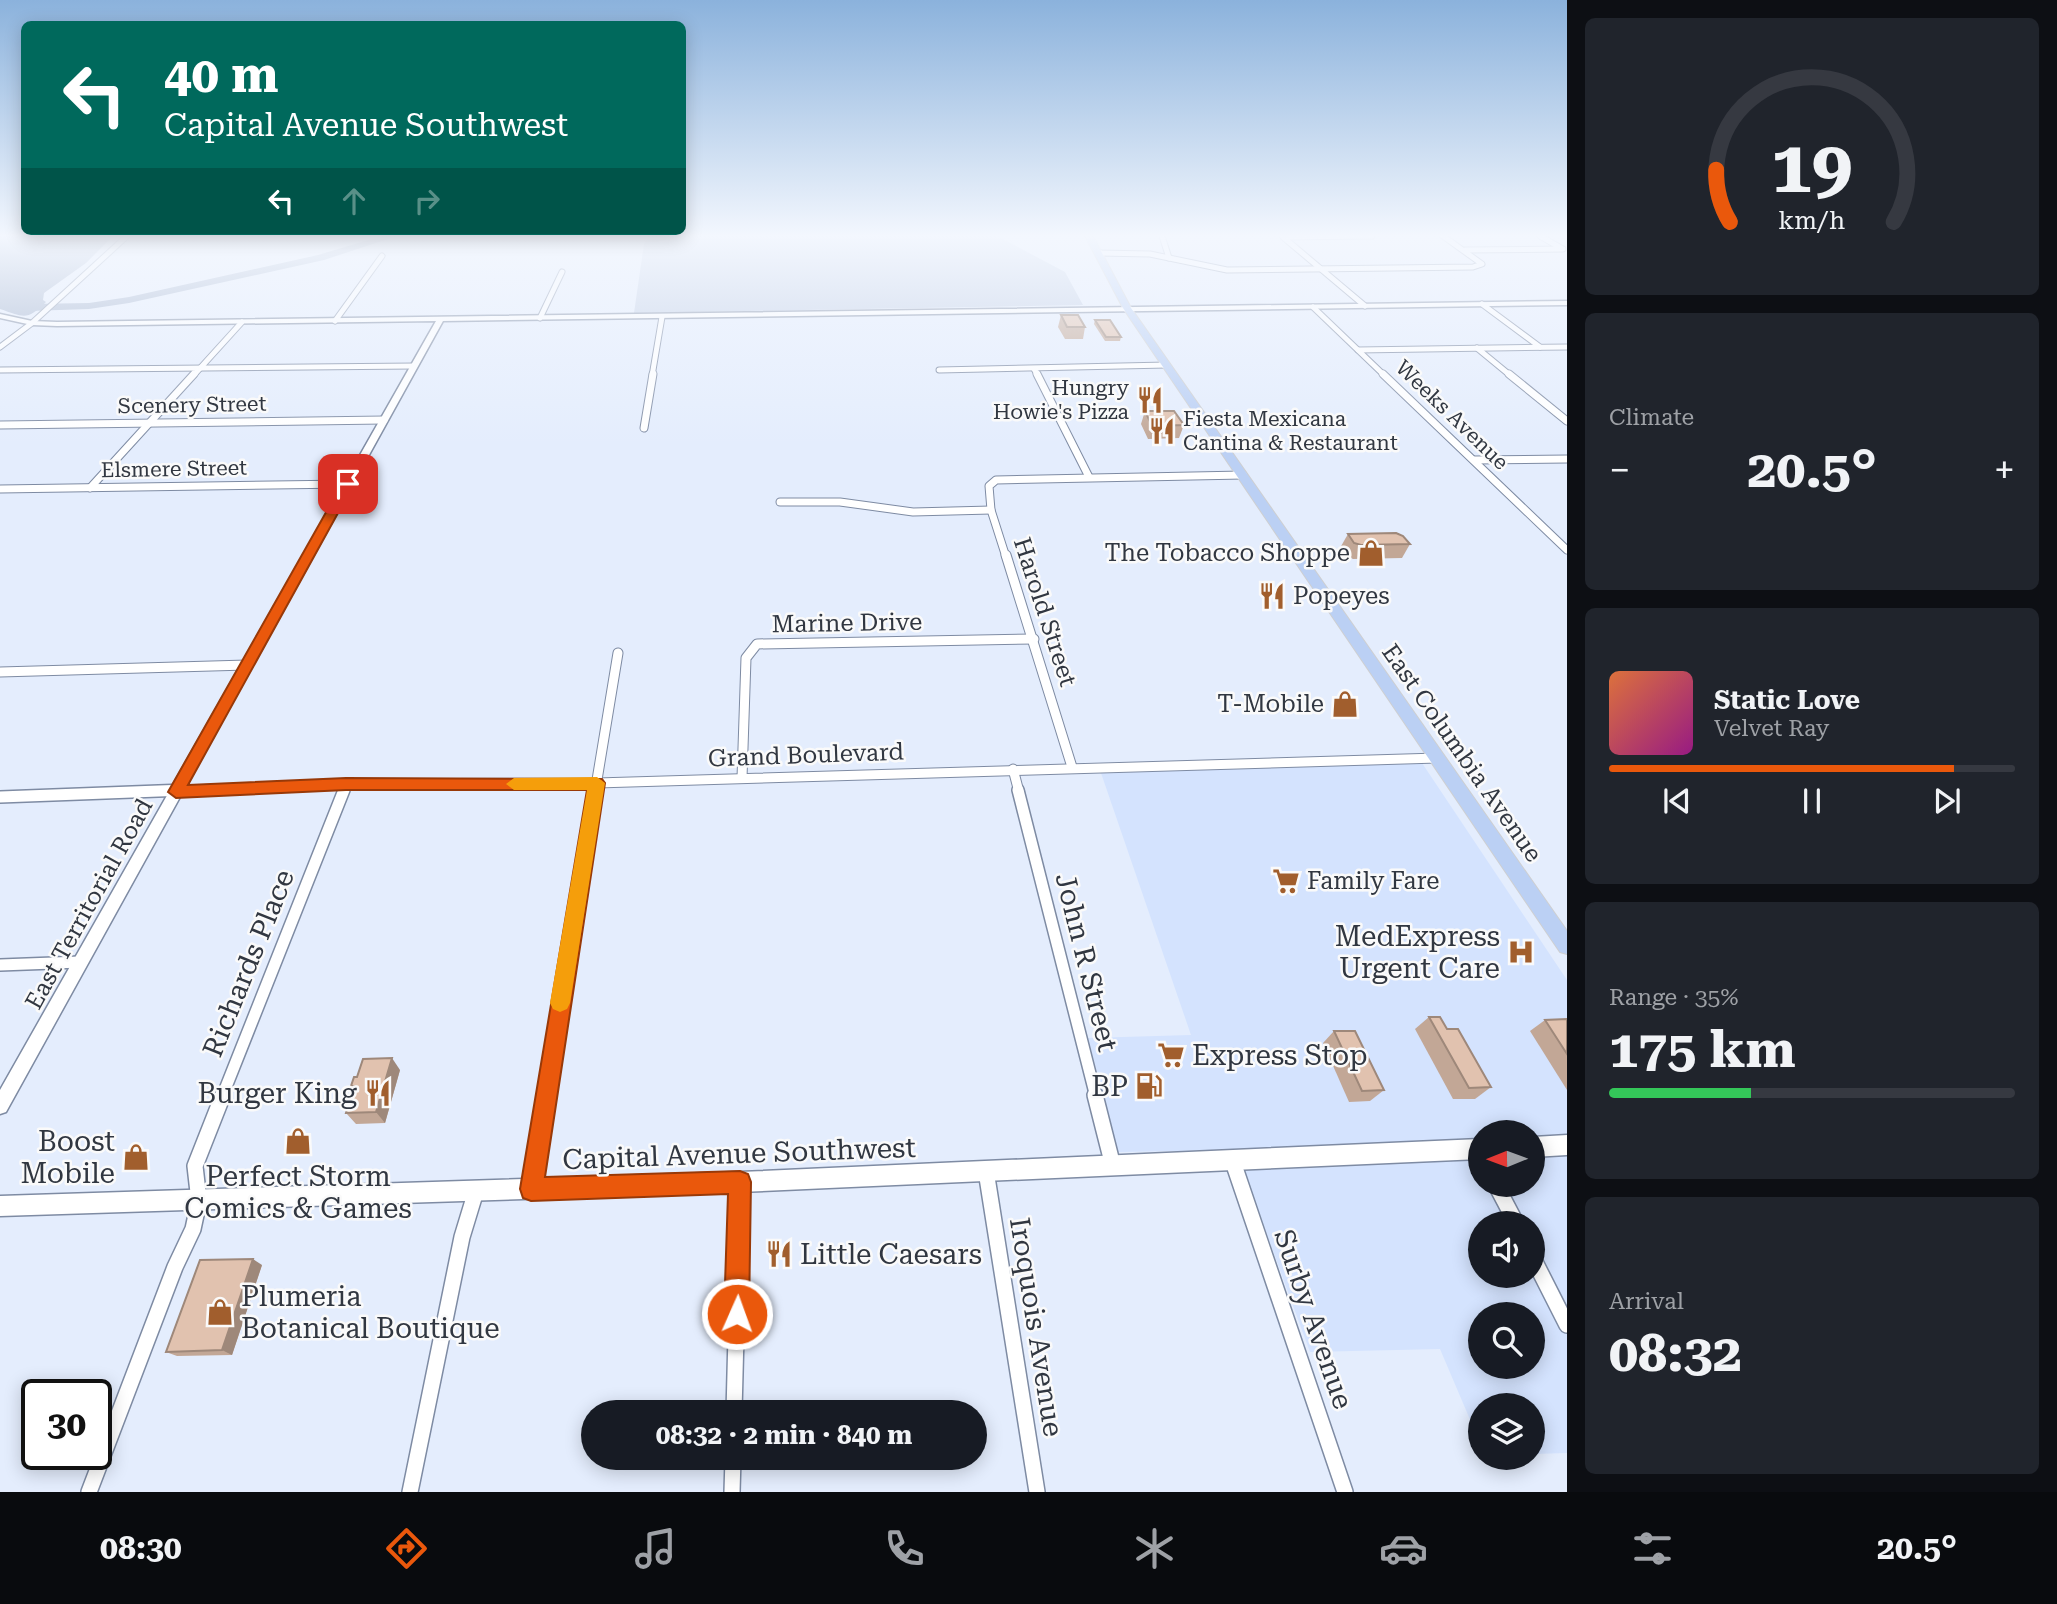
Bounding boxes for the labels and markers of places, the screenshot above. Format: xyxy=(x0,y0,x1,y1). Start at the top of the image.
place label: Hungry Howie's Pizza xyxy=(993,376,1130,424)
restaurant icon: Hungry Howie's Pizza xyxy=(1135,385,1165,415)
place label: Fiesta Mexicana Cantina & Restaurant xyxy=(1183,407,1398,455)
restaurant icon: Fiesta Mexicana Cantina & Restaurant xyxy=(1147,416,1177,446)
pin xyxy=(318,454,378,514)
shop icon: The Tobacco Shoppe xyxy=(1356,538,1386,568)
place label: The Tobacco Shoppe xyxy=(1105,539,1350,567)
restaurant icon: Popeyes xyxy=(1257,581,1287,611)
place label: Popeyes xyxy=(1293,582,1390,610)
shop icon: T-Mobile xyxy=(1330,689,1360,719)
place label: T-Mobile xyxy=(1217,690,1324,718)
supermarket icon: Family Fare xyxy=(1271,866,1301,896)
place label: Family Fare xyxy=(1307,867,1439,895)
place label: MedExpress Urgent Care xyxy=(1335,920,1500,985)
hospital icon: MedExpress Urgent Care xyxy=(1506,937,1536,967)
place label: Express Stop xyxy=(1192,1039,1367,1072)
supermarket icon: Express Stop xyxy=(1156,1040,1186,1070)
place label: BP xyxy=(1091,1070,1128,1103)
fuel station icon: BP xyxy=(1134,1071,1164,1101)
place label: Burger King xyxy=(198,1077,357,1110)
restaurant icon: Burger King xyxy=(363,1078,393,1108)
place label: Boost Mobile xyxy=(20,1125,115,1190)
shop icon: Perfect Storm Comics & Games xyxy=(283,1126,313,1156)
shop icon: Boost Mobile xyxy=(121,1142,151,1172)
place label: Perfect Storm Comics & Games xyxy=(184,1160,412,1225)
place label: Little Caesars xyxy=(800,1238,982,1271)
restaurant icon: Little Caesars xyxy=(764,1239,794,1269)
place label: Plumeria Botanical Boutique xyxy=(241,1280,500,1345)
shop icon: Plumeria Botanical Boutique xyxy=(205,1297,235,1327)

